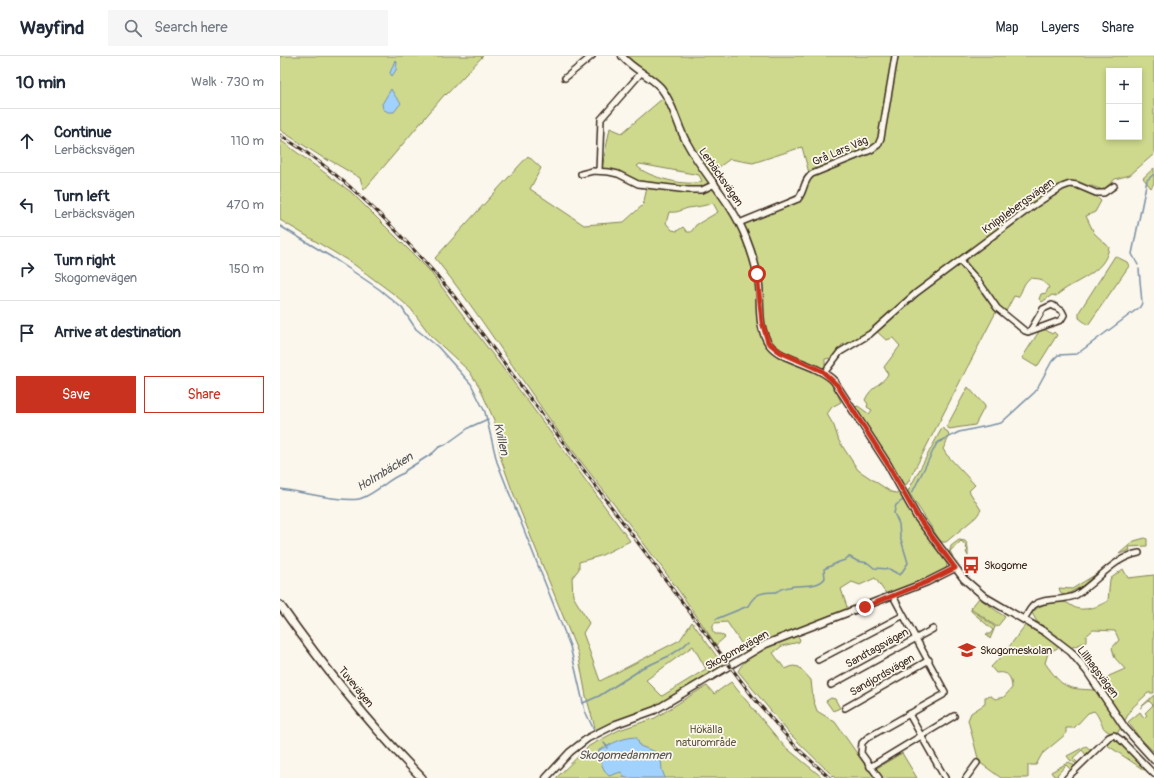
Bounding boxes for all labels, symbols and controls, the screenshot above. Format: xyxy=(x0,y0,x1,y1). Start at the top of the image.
search box xyxy=(108,10,388,46)
text: Wayfind xyxy=(20,16,84,40)
icon: search xyxy=(122,17,144,39)
text: Search here xyxy=(154,18,228,37)
text: Map xyxy=(996,19,1019,36)
text: Layers xyxy=(1041,19,1079,36)
text: Share xyxy=(1101,19,1134,36)
map controls xyxy=(1106,68,1142,140)
button: + xyxy=(1106,68,1142,104)
text: 10 min xyxy=(16,72,66,93)
text: Walk · 730 m xyxy=(191,74,264,90)
button: − xyxy=(1106,104,1142,140)
text: Continue xyxy=(54,123,112,142)
icon: ahead xyxy=(16,130,38,152)
text: 110 m xyxy=(231,133,264,149)
street label: Grå Lars Väg xyxy=(810,133,870,169)
text: Lerbäcksvägen xyxy=(54,142,135,158)
street label: Lerbäcksvägen xyxy=(696,145,746,209)
street label: Knipplebergsvägen xyxy=(980,176,1056,236)
text: Turn left xyxy=(54,187,110,206)
icon: left xyxy=(16,194,38,216)
text: 470 m xyxy=(226,197,264,213)
text: Lerbäcksvägen xyxy=(54,206,135,222)
text: Turn right xyxy=(54,251,115,270)
icon: right xyxy=(16,258,38,280)
text: 150 m xyxy=(229,261,264,277)
route start xyxy=(748,265,766,283)
text: Skogomevägen xyxy=(54,270,137,286)
icon: arrive xyxy=(16,322,38,344)
text: Arrive at destination xyxy=(54,323,181,342)
button: Save xyxy=(16,376,136,413)
button: Share xyxy=(144,376,264,413)
water label: Kvillen xyxy=(490,421,512,458)
water label: Holmbäcken xyxy=(354,449,417,495)
bus stop icon: Skogome xyxy=(961,555,981,575)
place label: Skogome xyxy=(984,559,1028,572)
route end xyxy=(856,598,874,616)
street label: Sandtagsvägen xyxy=(843,625,911,671)
street label: Skogomevägen xyxy=(703,627,771,673)
school or university icon: Skogomeskolan xyxy=(957,640,977,660)
place label: Skogomeskolan xyxy=(980,644,1052,657)
street label: Lillhagsvägen xyxy=(1074,644,1122,700)
street label: Sandjordsvägen xyxy=(847,651,917,699)
street label: Tuvevägen xyxy=(336,664,376,710)
park label: Hökälla naturområde xyxy=(676,723,737,749)
water label: Skogomedammen xyxy=(579,748,672,763)

